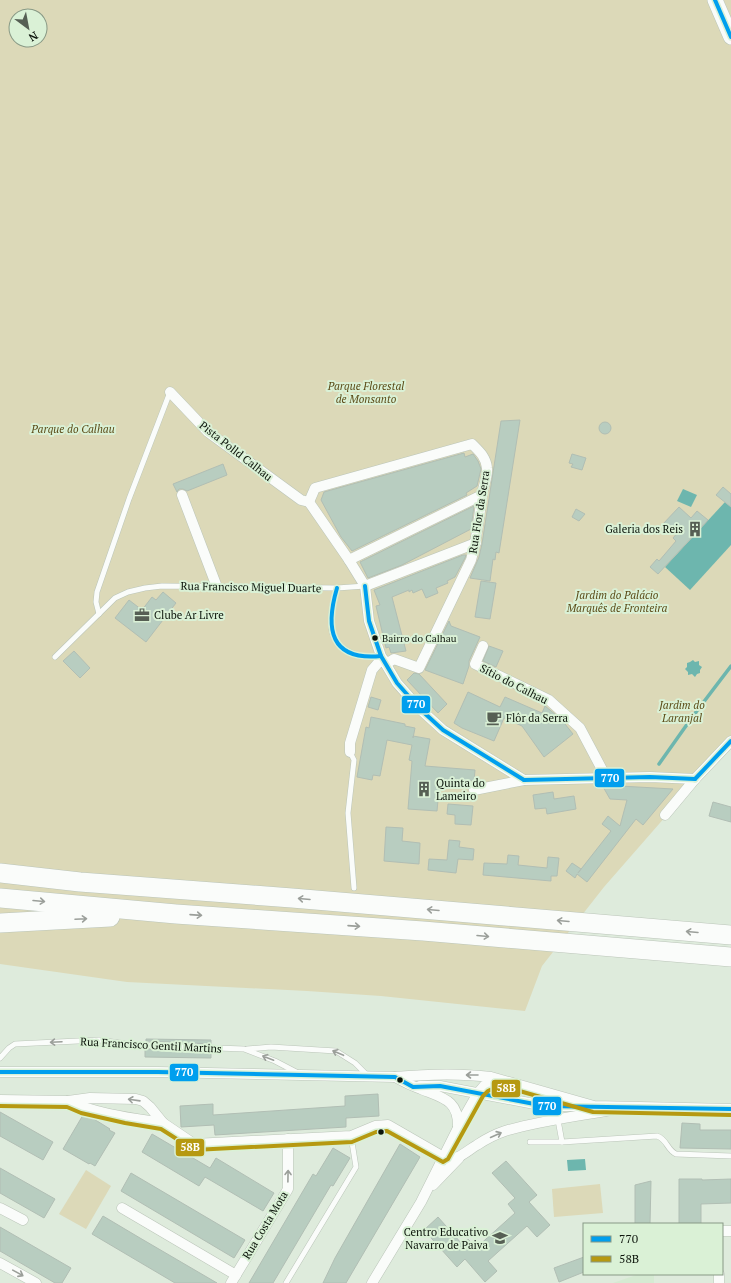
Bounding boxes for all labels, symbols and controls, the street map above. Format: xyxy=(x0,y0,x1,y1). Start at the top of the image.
north arrow xyxy=(8,8,48,48)
text: N xyxy=(25,28,41,45)
park label: Parque Florestal de Monsanto xyxy=(327,379,404,406)
street label: Pista Polld Calhau xyxy=(197,418,276,484)
park label: Parque do Calhau xyxy=(30,422,115,436)
street label: Rua Flor da Serra xyxy=(466,469,493,554)
building icon: Galeria dos Reis xyxy=(686,520,704,538)
place label: Galeria dos Reis xyxy=(605,522,683,536)
street label: Rua Francisco Miguel Duarte xyxy=(181,579,322,595)
park label: Jardim do Palácio Marquês de Fronteira xyxy=(566,588,667,615)
office icon: Clube Ar Livre xyxy=(133,606,151,624)
place label: Clube Ar Livre xyxy=(154,608,224,622)
place label: Bairro do Calhau xyxy=(382,632,457,645)
marker: Bairro do Calhau xyxy=(370,633,380,643)
street label: Sítio do Calhau xyxy=(478,661,551,707)
line badge: 770 xyxy=(401,695,431,714)
text: 770 xyxy=(407,697,425,711)
park label: Jardim do Laranjal xyxy=(658,698,705,725)
cafe icon: Flôr da Serra xyxy=(485,709,503,727)
place label: Flôr da Serra xyxy=(506,711,568,725)
line badge: 770 xyxy=(594,768,625,788)
text: 770 xyxy=(601,771,619,785)
place label: Quinta do Lameiro xyxy=(436,776,485,803)
building icon: Quinta do Lameiro xyxy=(415,780,433,798)
one-way arrow xyxy=(298,896,311,903)
one-way arrow xyxy=(32,898,45,905)
one-way arrow xyxy=(427,906,440,913)
one-way arrow xyxy=(189,912,202,919)
one-way arrow xyxy=(74,915,87,922)
one-way arrow xyxy=(557,917,570,924)
one-way arrow xyxy=(347,922,360,930)
one-way arrow xyxy=(686,928,699,935)
one-way arrow xyxy=(476,933,489,940)
street label: Rua Francisco Gentil Martins xyxy=(80,1034,222,1056)
one-way arrow xyxy=(50,1038,63,1046)
one-way arrow xyxy=(332,1049,344,1057)
one-way arrow xyxy=(262,1054,274,1062)
line badge: 770 xyxy=(169,1063,199,1082)
text: 770 xyxy=(175,1065,193,1079)
one-way arrow xyxy=(466,1071,479,1079)
unlabelled marker xyxy=(395,1075,405,1085)
line badge: 58B xyxy=(491,1079,521,1098)
text: 58B xyxy=(496,1081,516,1095)
one-way arrow xyxy=(128,1096,141,1104)
line badge: 770 xyxy=(532,1096,562,1116)
text: 770 xyxy=(538,1099,556,1113)
unlabelled marker xyxy=(376,1127,386,1137)
one-way arrow xyxy=(489,1131,501,1139)
line badge: 58B xyxy=(175,1138,205,1157)
text: 58B xyxy=(180,1140,200,1154)
one-way arrow xyxy=(284,1170,292,1183)
street label: Rua Costa Mota xyxy=(239,1188,291,1261)
legend xyxy=(583,1223,723,1275)
place label: Centro Educativo Navarro de Paiva xyxy=(404,1225,488,1252)
school or university icon: Centro Educativo Navarro de Paiva xyxy=(491,1229,509,1247)
text: 770 xyxy=(619,1231,638,1246)
text: 58B xyxy=(619,1251,639,1266)
one-way arrow xyxy=(12,1270,24,1277)

